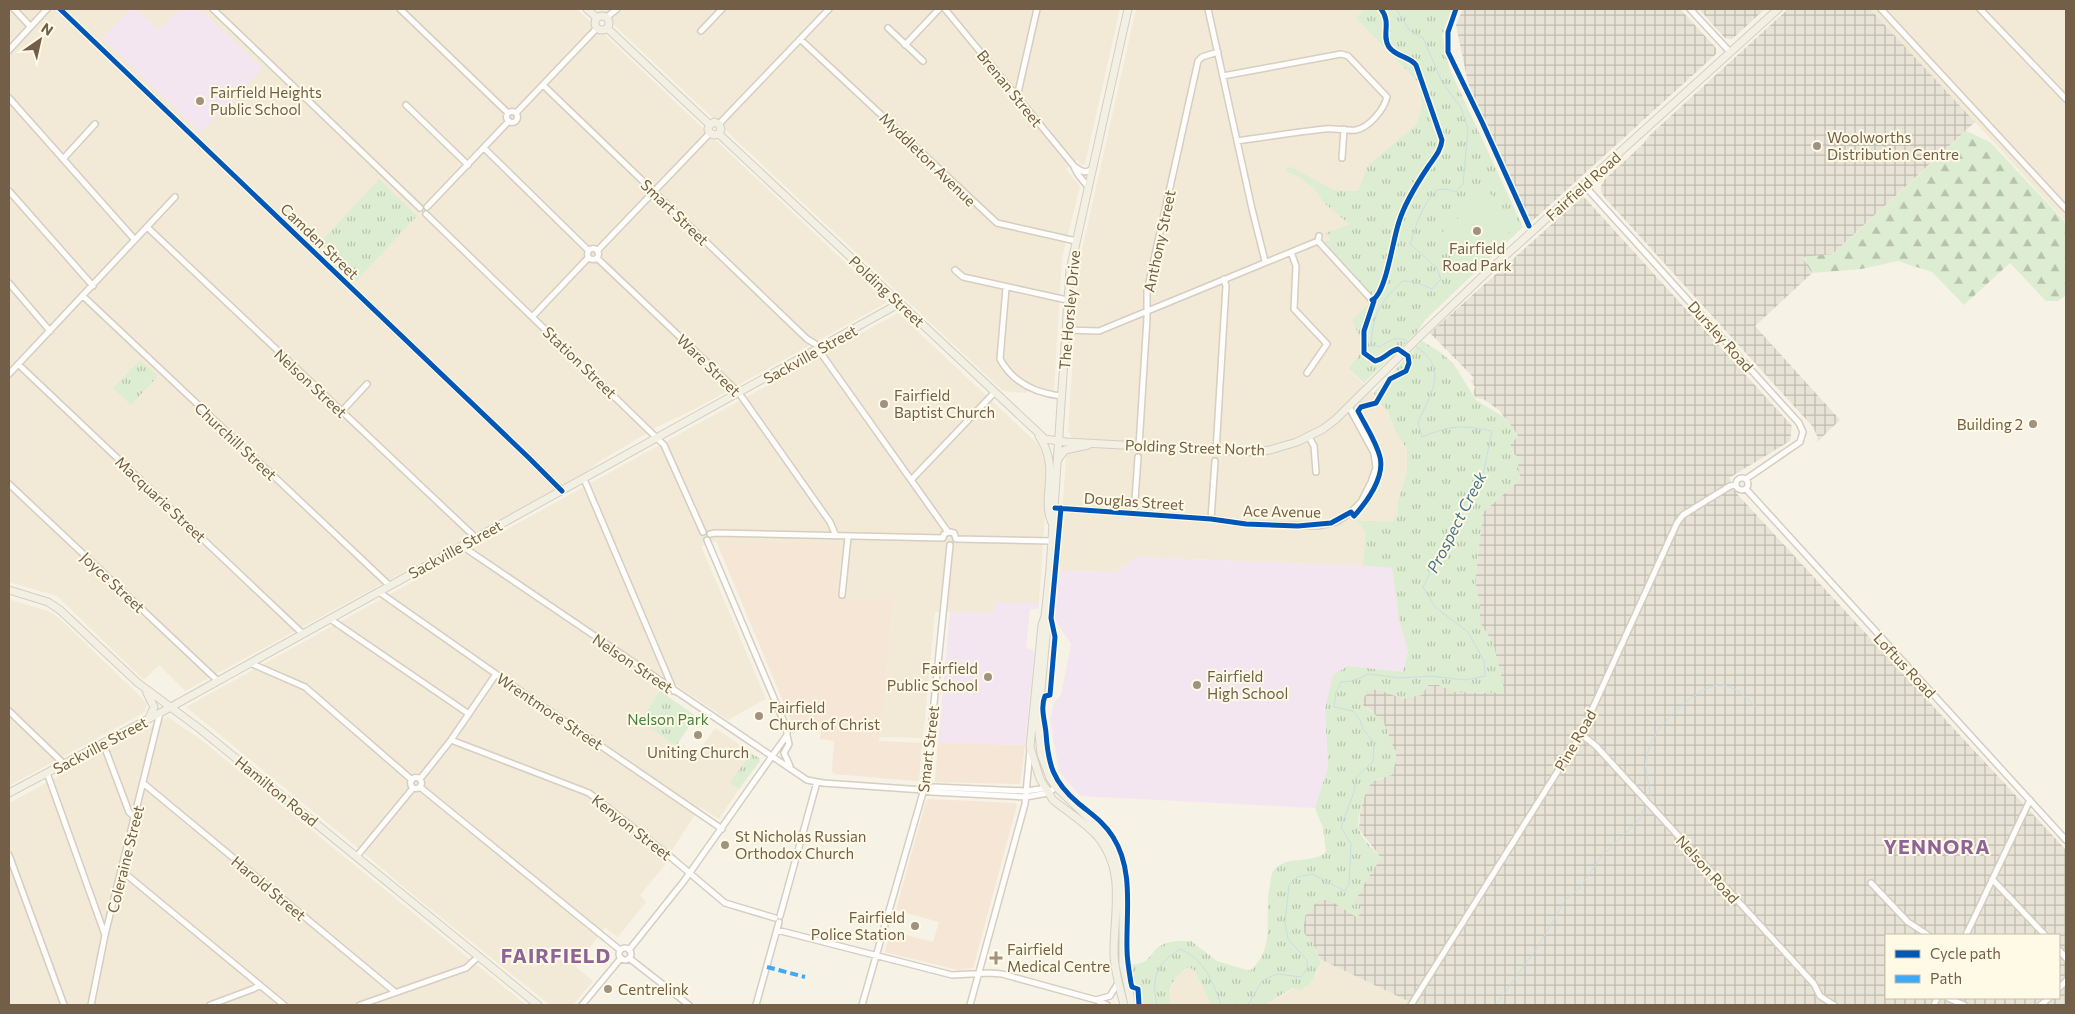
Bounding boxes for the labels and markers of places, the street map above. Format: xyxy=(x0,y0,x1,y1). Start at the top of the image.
place label: Fairfield Heights Public School xyxy=(210,83,322,118)
marker: Fairfield Heights Public School xyxy=(194,95,206,107)
place label: Woolworths Distribution Centre xyxy=(1827,128,1959,163)
marker: Woolworths Distribution Centre xyxy=(1811,140,1823,152)
marker: Fairfield Road Park xyxy=(1471,225,1483,237)
place label: Fairfield Road Park xyxy=(1442,239,1512,274)
place label: Fairfield Baptist Church xyxy=(894,386,995,421)
marker: Fairfield Baptist Church xyxy=(878,398,890,410)
place label: Building 2 xyxy=(1957,415,2023,433)
marker: Building 2 xyxy=(2027,418,2039,430)
place label: Fairfield Public School xyxy=(887,659,978,694)
place label: Fairfield High School xyxy=(1207,667,1288,702)
marker: Fairfield Public School xyxy=(982,671,994,683)
marker: Fairfield High School xyxy=(1191,679,1203,691)
place label: Fairfield Church of Christ xyxy=(769,698,880,733)
marker: Fairfield Church of Christ xyxy=(753,710,765,722)
marker: Uniting Church xyxy=(692,729,704,741)
place label: Uniting Church xyxy=(647,743,749,761)
place label: St Nicholas Russian Orthodox Church xyxy=(735,827,866,862)
marker: St Nicholas Russian Orthodox Church xyxy=(719,839,731,851)
place label: Fairfield Police Station xyxy=(811,908,905,943)
marker: Fairfield Police Station xyxy=(909,920,921,932)
place label: Fairfield Medical Centre xyxy=(1007,940,1110,975)
marker: Fairfield Medical Centre xyxy=(989,951,1003,965)
place label: Centrelink xyxy=(618,980,689,998)
marker: Centrelink xyxy=(602,983,614,995)

